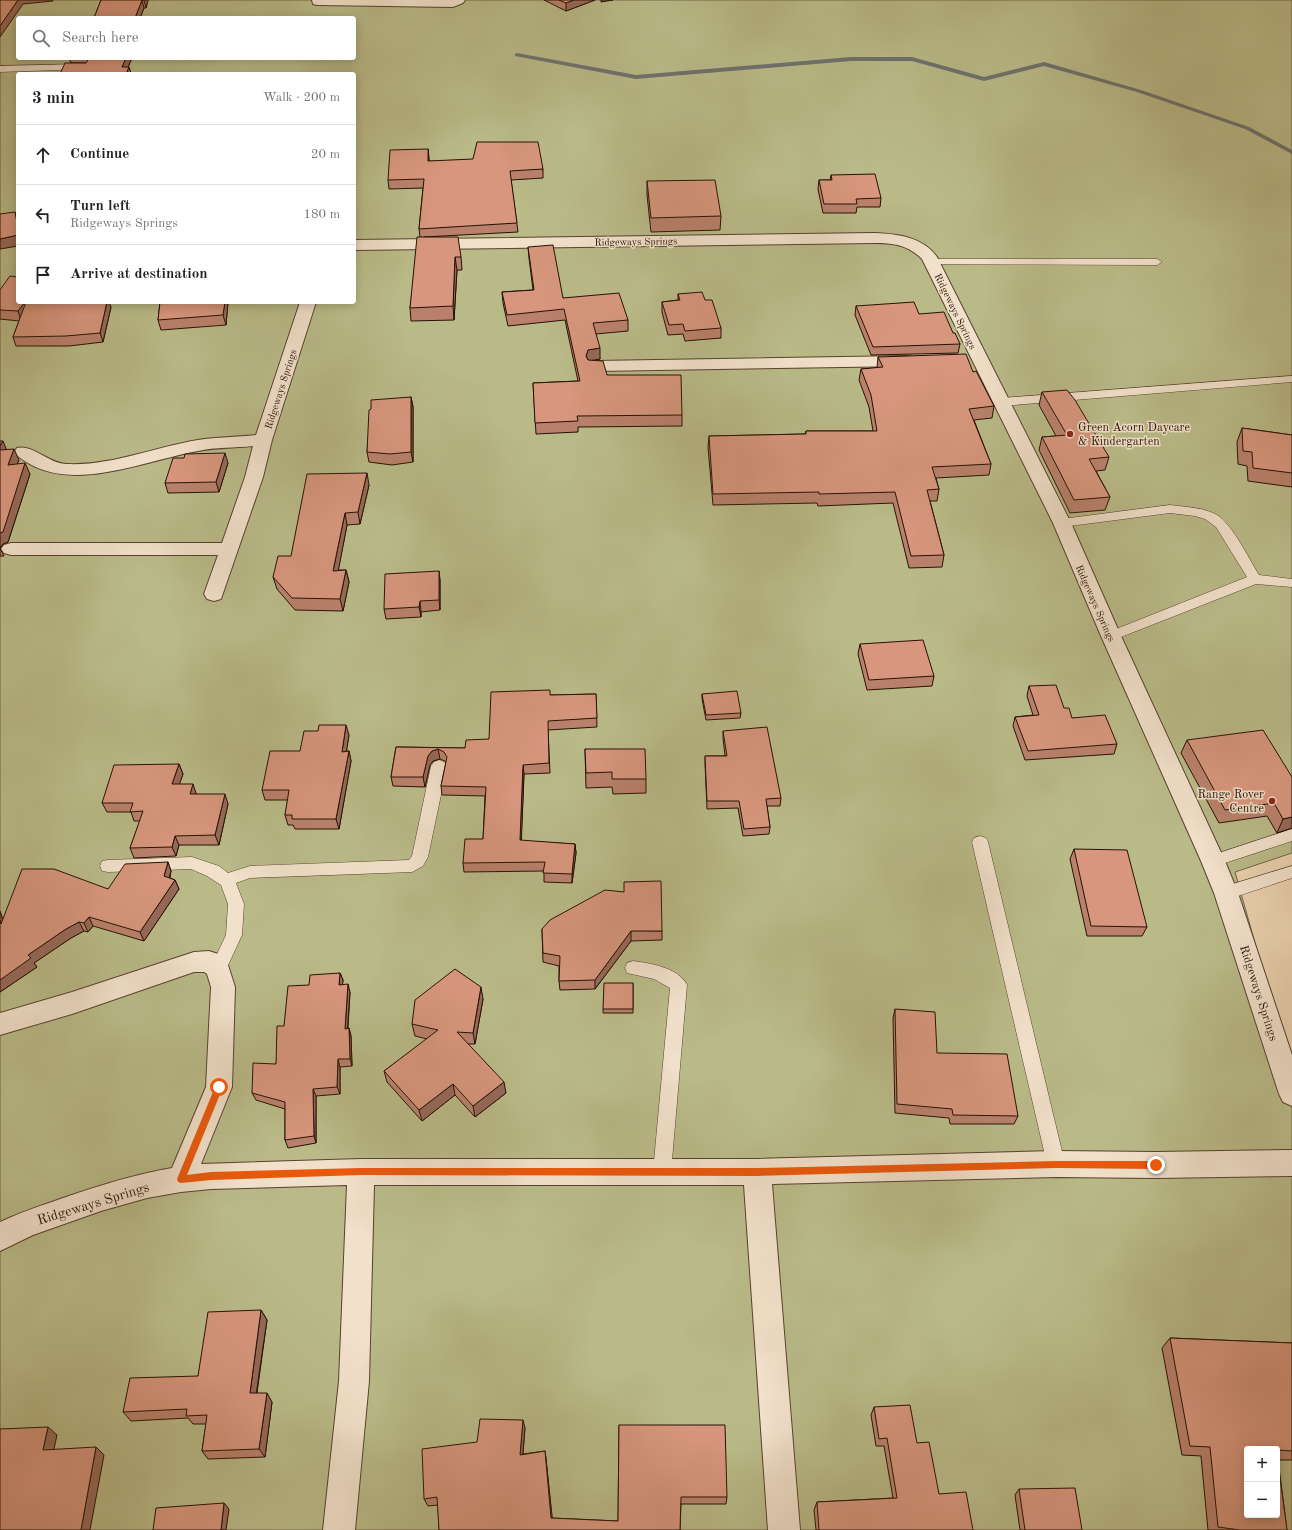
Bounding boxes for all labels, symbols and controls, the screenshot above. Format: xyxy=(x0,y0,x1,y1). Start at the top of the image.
search box xyxy=(16,16,356,60)
icon: search xyxy=(30,27,52,49)
text: Search here xyxy=(62,31,139,46)
text: 3 min xyxy=(32,90,75,107)
text: Walk · 200 m xyxy=(263,91,340,104)
icon: ahead xyxy=(32,144,54,166)
text: Continue xyxy=(70,147,129,162)
text: 20 m xyxy=(311,148,340,161)
text: Turn left xyxy=(70,199,130,214)
icon: left xyxy=(32,204,54,226)
text: 180 m xyxy=(303,208,340,221)
text: Ridgeways Springs xyxy=(70,217,178,230)
street label: Ridgeways Springs xyxy=(594,236,678,248)
icon: arrive xyxy=(32,264,54,286)
text: Arrive at destination xyxy=(70,267,208,282)
street label: Ridgeways Springs xyxy=(932,272,978,351)
street label: Ridgeways Springs xyxy=(263,348,299,430)
place label: Green Acorn Daycare & Kindergarten xyxy=(1078,422,1191,448)
marker: Green Acorn Daycare & Kindergarten xyxy=(1065,429,1075,439)
street label: Ridgeways Springs xyxy=(1074,563,1117,643)
place label: Range Rover Centre xyxy=(1197,789,1264,815)
marker: Range Rover Centre xyxy=(1267,796,1277,806)
street label: Ridgeways Springs xyxy=(1237,944,1279,1043)
route start xyxy=(210,1078,228,1096)
route end xyxy=(1147,1156,1165,1174)
street label: Ridgeways Springs xyxy=(36,1180,151,1228)
map controls xyxy=(1244,1446,1280,1518)
button: + xyxy=(1244,1446,1280,1482)
button: − xyxy=(1244,1482,1280,1518)

